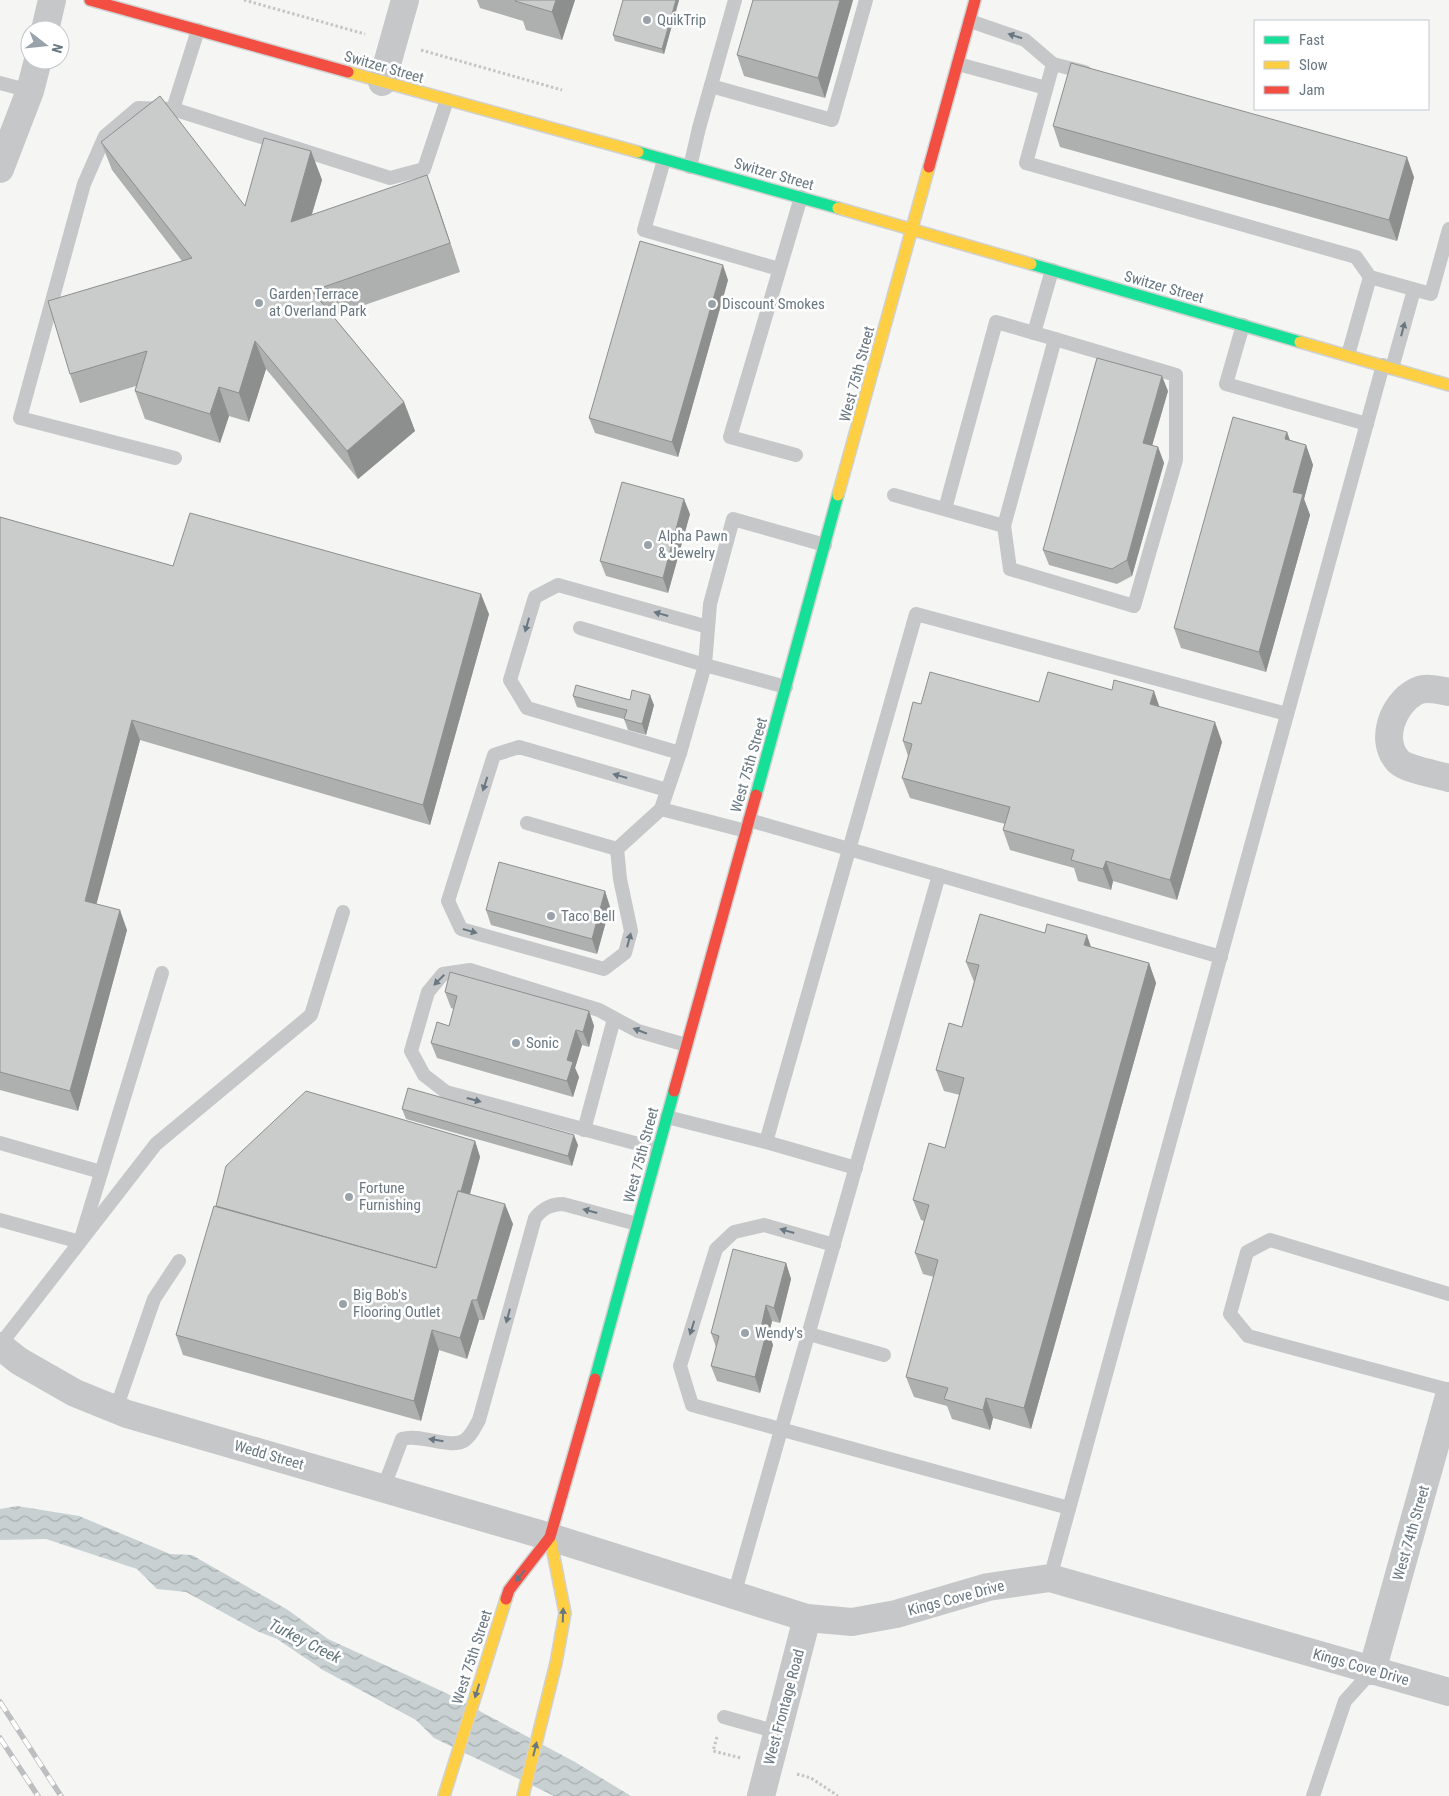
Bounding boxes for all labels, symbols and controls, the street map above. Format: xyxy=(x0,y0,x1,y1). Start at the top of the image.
place label: QuikTrip xyxy=(657,11,706,29)
marker: QuikTrip xyxy=(641,14,653,26)
north arrow xyxy=(20,20,70,70)
legend xyxy=(1254,20,1429,110)
text: Fast xyxy=(1299,31,1324,49)
one-way arrow xyxy=(1007,32,1022,39)
text: N xyxy=(49,42,66,55)
street label: Switzer Street xyxy=(342,47,426,87)
text: Slow xyxy=(1299,56,1328,74)
text: Jam xyxy=(1299,81,1325,99)
street label: Switzer Street xyxy=(732,154,816,194)
street label: Switzer Street xyxy=(1122,267,1206,307)
place label: Garden Terrace at Overland Park xyxy=(269,285,367,320)
place label: Discount Smokes xyxy=(722,295,825,313)
marker: Garden Terrace at Overland Park xyxy=(253,297,265,309)
marker: Discount Smokes xyxy=(706,298,718,310)
one-way arrow xyxy=(1400,321,1408,336)
street label: West 75th Street xyxy=(836,324,878,424)
place label: Alpha Pawn & Jewelry xyxy=(658,527,728,562)
marker: Alpha Pawn & Jewelry xyxy=(642,539,654,551)
one-way arrow xyxy=(653,609,668,617)
one-way arrow xyxy=(522,618,530,633)
street label: West 75th Street xyxy=(727,715,771,815)
one-way arrow xyxy=(613,772,628,780)
one-way arrow xyxy=(480,777,488,792)
place label: Taco Bell xyxy=(561,907,615,925)
marker: Taco Bell xyxy=(545,910,557,922)
one-way arrow xyxy=(462,928,477,936)
one-way arrow xyxy=(625,932,633,947)
one-way arrow xyxy=(433,974,445,986)
one-way arrow xyxy=(632,1027,647,1034)
place label: Sonic xyxy=(526,1034,559,1052)
marker: Sonic xyxy=(510,1037,522,1049)
one-way arrow xyxy=(466,1096,482,1104)
street label: West 75th Street xyxy=(620,1105,662,1205)
place label: Fortune Furnishing xyxy=(359,1179,421,1214)
marker: Fortune Furnishing xyxy=(343,1191,355,1203)
one-way arrow xyxy=(582,1207,598,1215)
one-way arrow xyxy=(779,1227,794,1235)
place label: Big Bob's Flooring Outlet xyxy=(353,1286,440,1321)
marker: Big Bob's Flooring Outlet xyxy=(337,1298,349,1310)
one-way arrow xyxy=(504,1308,512,1323)
one-way arrow xyxy=(687,1321,695,1336)
place label: Wendy's xyxy=(755,1324,803,1342)
marker: Wendy's xyxy=(739,1327,751,1339)
street label: Wedd Street xyxy=(232,1436,306,1474)
one-way arrow xyxy=(428,1436,444,1444)
street label: West 74th Street xyxy=(1389,1483,1433,1583)
one-way arrow xyxy=(515,1569,526,1582)
street label: Kings Cove Drive xyxy=(906,1576,1006,1620)
one-way arrow xyxy=(560,1607,568,1623)
street label: West 75th Street xyxy=(448,1608,496,1706)
water label: Turkey Creek xyxy=(266,1615,345,1668)
street label: Kings Cove Drive xyxy=(1311,1645,1411,1689)
street label: West Frontage Road xyxy=(760,1647,808,1767)
one-way arrow xyxy=(473,1684,481,1699)
one-way arrow xyxy=(531,1741,539,1756)

